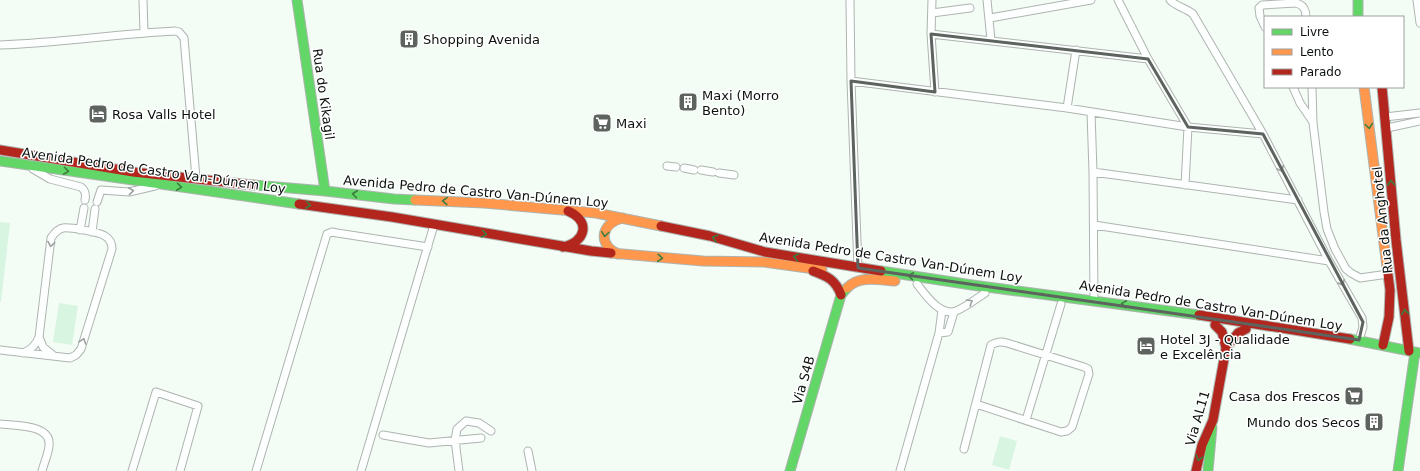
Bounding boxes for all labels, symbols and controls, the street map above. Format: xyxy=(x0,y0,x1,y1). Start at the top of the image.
legend xyxy=(1264,16,1404,88)
text: Livre xyxy=(1300,25,1329,39)
building icon: Shopping Avenida xyxy=(398,28,420,50)
place label: Shopping Avenida xyxy=(423,32,540,47)
text: Lento xyxy=(1300,45,1334,59)
street label: Rua do Kikagil xyxy=(310,47,337,141)
text: Parado xyxy=(1300,65,1341,79)
place label: Maxi (Morro Bento) xyxy=(702,88,779,118)
building icon: Maxi (Morro Bento) xyxy=(677,91,699,113)
hotel icon: Rosa Valls Hotel xyxy=(87,103,109,125)
place label: Rosa Valls Hotel xyxy=(112,107,216,122)
supermarket icon: Maxi xyxy=(591,112,613,134)
place label: Maxi xyxy=(616,116,647,131)
one-way arrow xyxy=(1365,123,1374,129)
street label: Avenida Pedro de Castro Van-Dúnem Loy xyxy=(21,145,287,196)
one-way arrow xyxy=(1277,164,1284,172)
one-way arrow xyxy=(63,166,69,175)
street label: Rua da Anghotel xyxy=(1369,166,1396,274)
street label: Avenida Pedro de Castro Van-Dúnem Loy xyxy=(343,172,609,211)
one-way arrow xyxy=(1387,180,1396,186)
one-way arrow xyxy=(176,182,182,191)
one-way arrow xyxy=(128,187,134,196)
one-way arrow xyxy=(352,190,358,199)
one-way arrow xyxy=(442,197,448,206)
one-way arrow xyxy=(305,200,311,209)
one-way arrow xyxy=(481,229,487,237)
street label: Avenida Pedro de Castro Van-Dúnem Loy xyxy=(758,229,1024,286)
one-way arrow xyxy=(601,231,610,237)
one-way arrow xyxy=(712,234,719,243)
one-way arrow xyxy=(47,240,56,247)
one-way arrow xyxy=(657,253,663,262)
one-way arrow xyxy=(793,253,799,262)
one-way arrow xyxy=(908,272,915,281)
street label: Avenida Pedro de Castro Van-Dúnem Loy xyxy=(1078,277,1344,334)
one-way arrow xyxy=(1337,279,1344,287)
one-way arrow xyxy=(966,300,973,307)
one-way arrow xyxy=(1120,300,1127,309)
one-way arrow xyxy=(1400,309,1409,316)
place label: Hotel 3J - Qualidade e Excelência xyxy=(1160,332,1290,362)
hotel icon: Hotel 3J - Qualidade e Excelência xyxy=(1135,335,1157,357)
one-way arrow xyxy=(79,338,87,345)
street label: Via S4B xyxy=(789,354,818,406)
supermarket icon: Casa dos Frescos xyxy=(1343,385,1365,407)
street label: Via AL11 xyxy=(1182,389,1213,448)
place label: Casa dos Frescos xyxy=(1229,389,1340,404)
building icon: Mundo dos Secos xyxy=(1363,411,1385,433)
place label: Mundo dos Secos xyxy=(1247,415,1360,430)
one-way arrow xyxy=(1195,455,1204,462)

